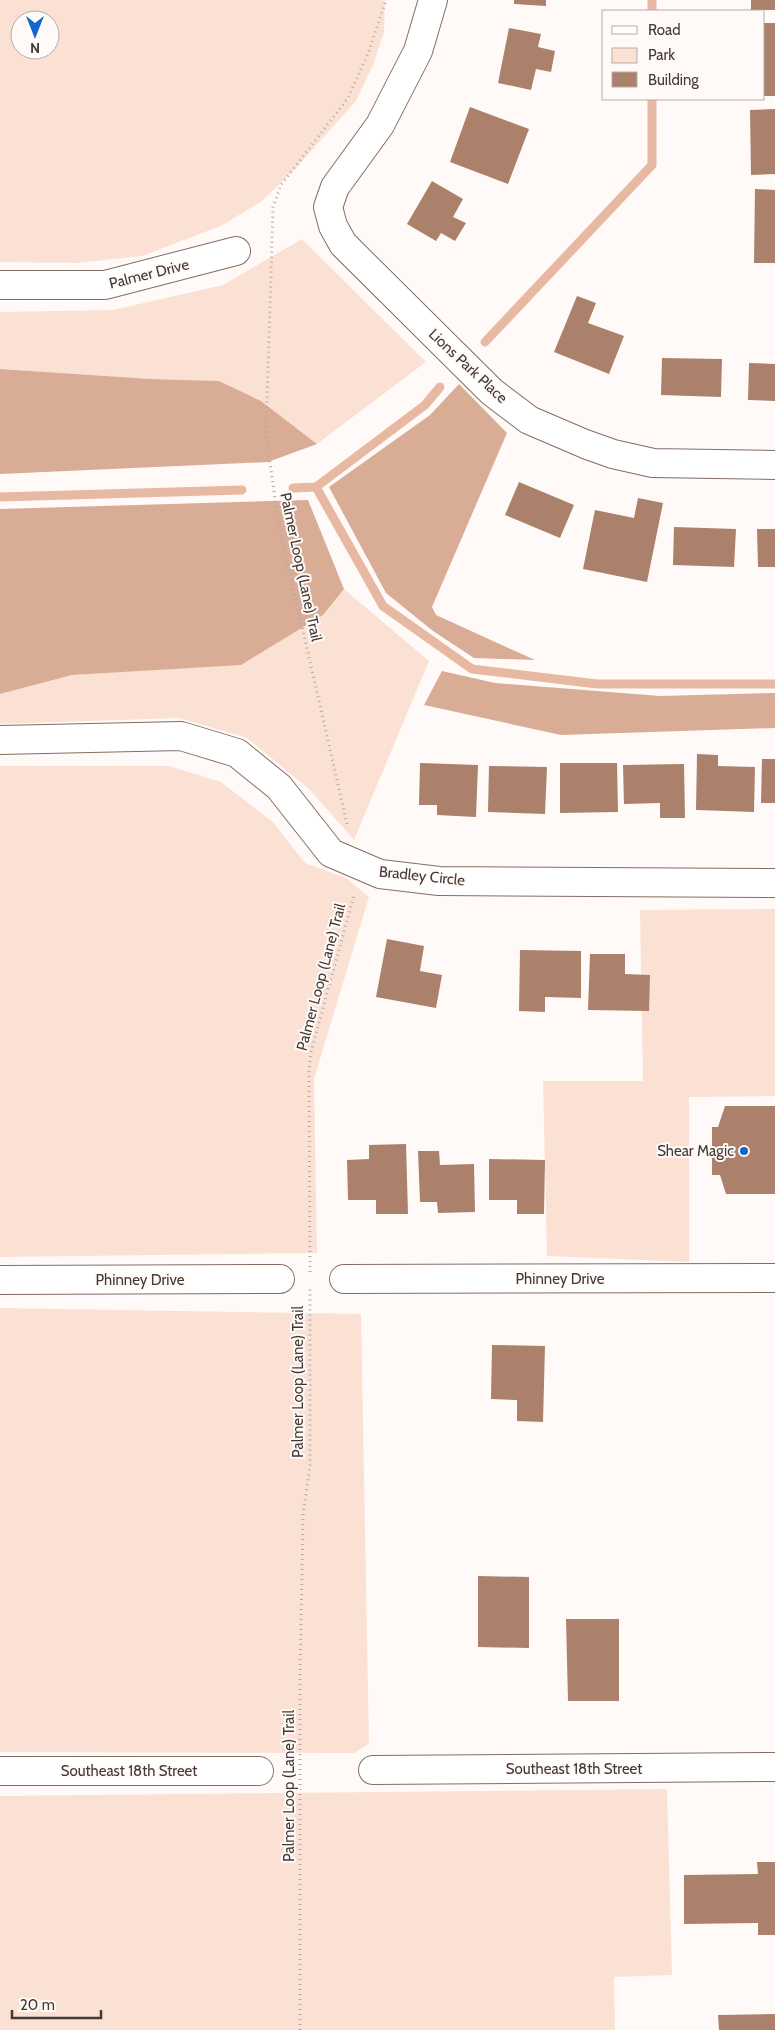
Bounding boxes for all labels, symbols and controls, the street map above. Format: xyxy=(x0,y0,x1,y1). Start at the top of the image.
north arrow xyxy=(10,10,60,60)
legend xyxy=(602,10,765,100)
text: Road xyxy=(648,21,681,39)
text: N xyxy=(30,39,40,57)
text: Park xyxy=(648,46,675,64)
text: Building xyxy=(648,71,699,89)
street label: Palmer Drive xyxy=(107,255,191,293)
street label: Lions Park Place xyxy=(425,325,511,407)
street label: Palmer Loop (Lane) Trail xyxy=(276,491,326,644)
street label: Bradley Circle xyxy=(378,863,466,890)
street label: Palmer Loop (Lane) Trail xyxy=(293,901,349,1053)
place label: Shear Magic xyxy=(657,1142,734,1160)
marker: Shear Magic xyxy=(738,1145,750,1157)
street label: Phinney Drive xyxy=(516,1270,605,1288)
street label: Phinney Drive xyxy=(96,1271,185,1289)
street label: Palmer Loop (Lane) Trail xyxy=(289,1306,307,1458)
street label: Palmer Loop (Lane) Trail xyxy=(280,1710,298,1862)
street label: Southeast 18th Street xyxy=(506,1760,642,1778)
street label: Southeast 18th Street xyxy=(61,1762,197,1780)
scale bar xyxy=(12,1988,101,2020)
text: 20 m xyxy=(20,1996,55,2014)

